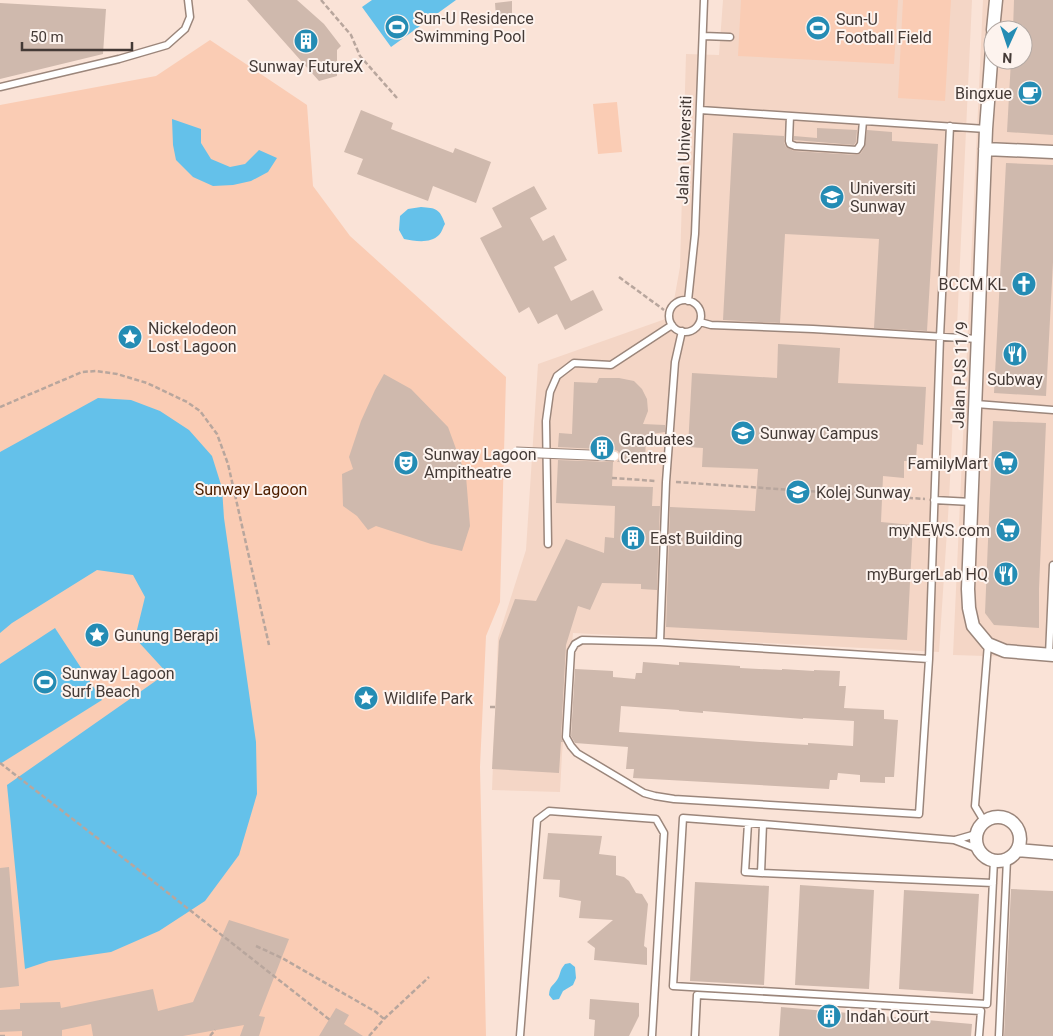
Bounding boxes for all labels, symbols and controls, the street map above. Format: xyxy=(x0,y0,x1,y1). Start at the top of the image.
place label: Sun-U Residence Swimming Pool xyxy=(414,9,534,46)
place label: Sun-U Football Field xyxy=(836,10,932,47)
sports icon: Sun-U Residence Swimming Pool xyxy=(384,14,410,40)
sports icon: Sun-U Football Field xyxy=(805,15,831,41)
scale bar xyxy=(22,20,132,52)
north arrow xyxy=(983,20,1033,70)
text: 50 m xyxy=(30,28,64,46)
building icon: Sunway FutureX xyxy=(293,28,319,54)
text: N xyxy=(1002,50,1013,66)
place label: Sunway FutureX xyxy=(249,57,363,76)
cafe icon: Bingxue xyxy=(1017,80,1043,106)
place label: Bingxue xyxy=(955,84,1012,103)
street label: Jalan Universiti xyxy=(673,95,695,205)
place label: Universiti Sunway xyxy=(850,179,916,216)
school or university icon: Universiti Sunway xyxy=(819,184,845,210)
church icon: BCCM KL xyxy=(1011,271,1037,297)
place label: BCCM KL xyxy=(939,275,1006,294)
place label: Nickelodeon Lost Lagoon xyxy=(148,319,237,356)
street label: Jalan PJS 11/9 xyxy=(949,321,971,429)
place icon: Nickelodeon Lost Lagoon xyxy=(117,324,143,350)
restaurant icon: Subway xyxy=(1002,341,1028,367)
place label: Subway xyxy=(987,370,1043,389)
school or university icon: Sunway Campus xyxy=(730,420,756,446)
place label: Sunway Campus xyxy=(760,424,879,443)
place label: Graduates Centre xyxy=(620,430,693,467)
building icon: Graduates Centre xyxy=(589,435,615,461)
place label: Sunway Lagoon Ampitheatre xyxy=(424,445,537,482)
theatre icon: Sunway Lagoon Ampitheatre xyxy=(393,450,419,476)
supermarket icon: FamilyMart xyxy=(993,450,1019,476)
place label: FamilyMart xyxy=(908,454,988,473)
school or university icon: Kolej Sunway xyxy=(785,479,811,505)
park label: Sunway Lagoon xyxy=(195,480,307,499)
place label: Kolej Sunway xyxy=(816,483,911,502)
supermarket icon: myNEWS.com xyxy=(995,517,1021,543)
place label: myNEWS.com xyxy=(888,521,990,540)
building icon: East Building xyxy=(620,525,646,551)
place label: East Building xyxy=(650,529,743,548)
restaurant icon: myBurgerLab HQ xyxy=(993,561,1019,587)
place label: myBurgerLab HQ xyxy=(867,565,988,584)
place icon: Gunung Berapi xyxy=(84,622,110,648)
place label: Gunung Berapi xyxy=(114,626,218,645)
place label: Sunway Lagoon Surf Beach xyxy=(62,664,175,701)
sports icon: Sunway Lagoon Surf Beach xyxy=(32,669,58,695)
place icon: Wildlife Park xyxy=(353,685,379,711)
place label: Wildlife Park xyxy=(384,689,474,708)
building icon: Indah Court xyxy=(816,1003,842,1029)
place label: Indah Court xyxy=(846,1007,929,1026)

